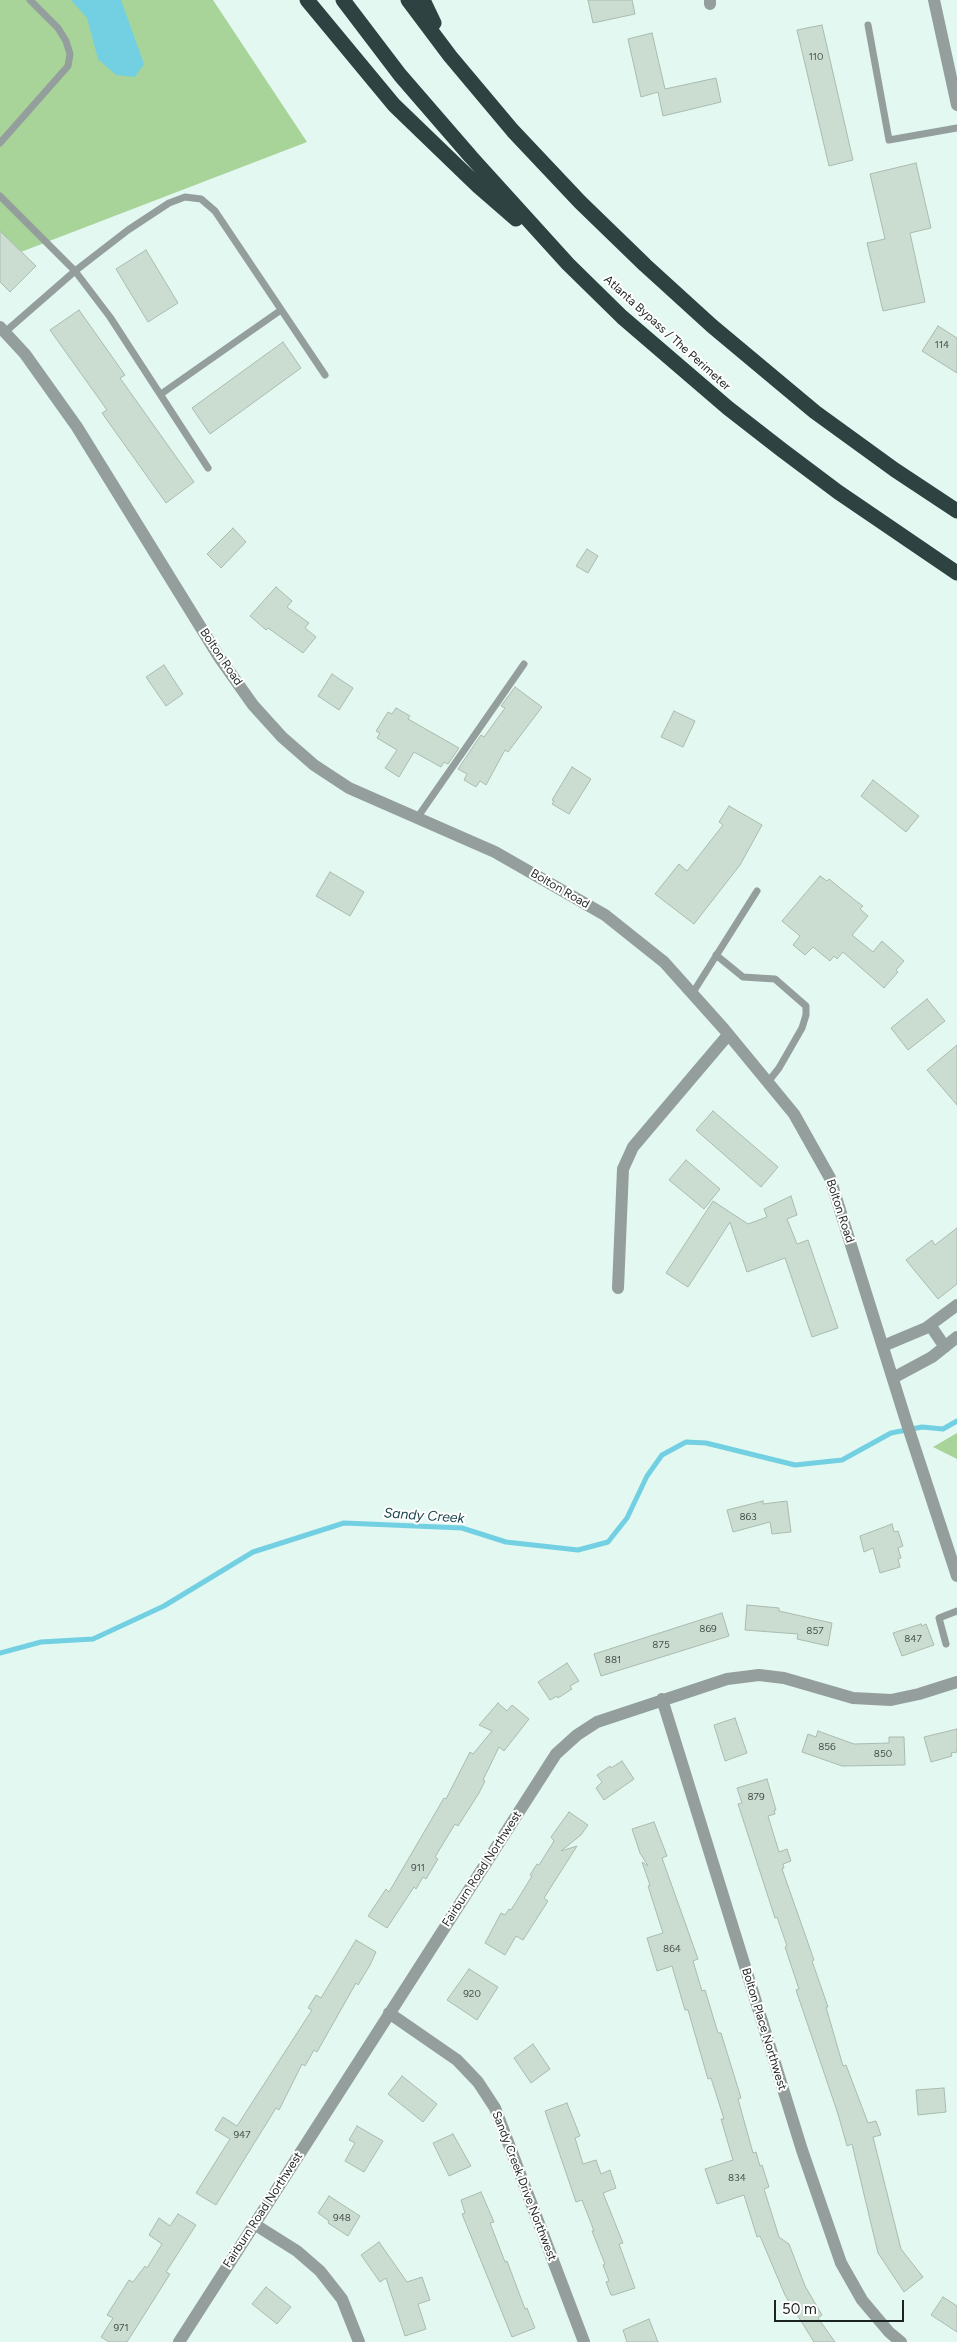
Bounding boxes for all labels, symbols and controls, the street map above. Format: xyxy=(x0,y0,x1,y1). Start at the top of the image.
house number: 110 xyxy=(809,51,823,63)
street label: Atlanta Bypass / The Perimeter xyxy=(601,272,733,394)
house number: 114 xyxy=(935,339,949,351)
street label: Bolton Road xyxy=(197,626,245,688)
street label: Bolton Road xyxy=(528,866,592,912)
street label: Bolton Road xyxy=(823,1178,857,1244)
water label: Sandy Creek xyxy=(383,1505,465,1527)
house number: 863 xyxy=(739,1511,757,1523)
house number: 869 xyxy=(699,1623,717,1635)
house number: 857 xyxy=(806,1625,824,1637)
house number: 847 xyxy=(904,1633,922,1645)
house number: 875 xyxy=(652,1639,670,1651)
house number: 881 xyxy=(605,1654,621,1666)
house number: 856 xyxy=(818,1741,836,1753)
house number: 850 xyxy=(874,1748,892,1760)
house number: 879 xyxy=(747,1791,765,1803)
street label: Fairburn Road Northwest xyxy=(439,1809,525,1929)
house number: 911 xyxy=(411,1862,425,1874)
house number: 864 xyxy=(663,1943,681,1955)
street label: Bolton Place Northwest xyxy=(739,1966,789,2092)
house number: 920 xyxy=(463,1988,481,2000)
street label: Sandy Creek Drive Northwest xyxy=(489,2109,559,2263)
house number: 947 xyxy=(233,2129,251,2141)
street label: Fairburn Road Northwest xyxy=(220,2150,306,2270)
house number: 834 xyxy=(728,2172,746,2184)
house number: 948 xyxy=(333,2212,351,2224)
scale bar xyxy=(777,2290,907,2322)
text: 50 m xyxy=(782,2300,817,2318)
house number: 971 xyxy=(113,2322,129,2334)

